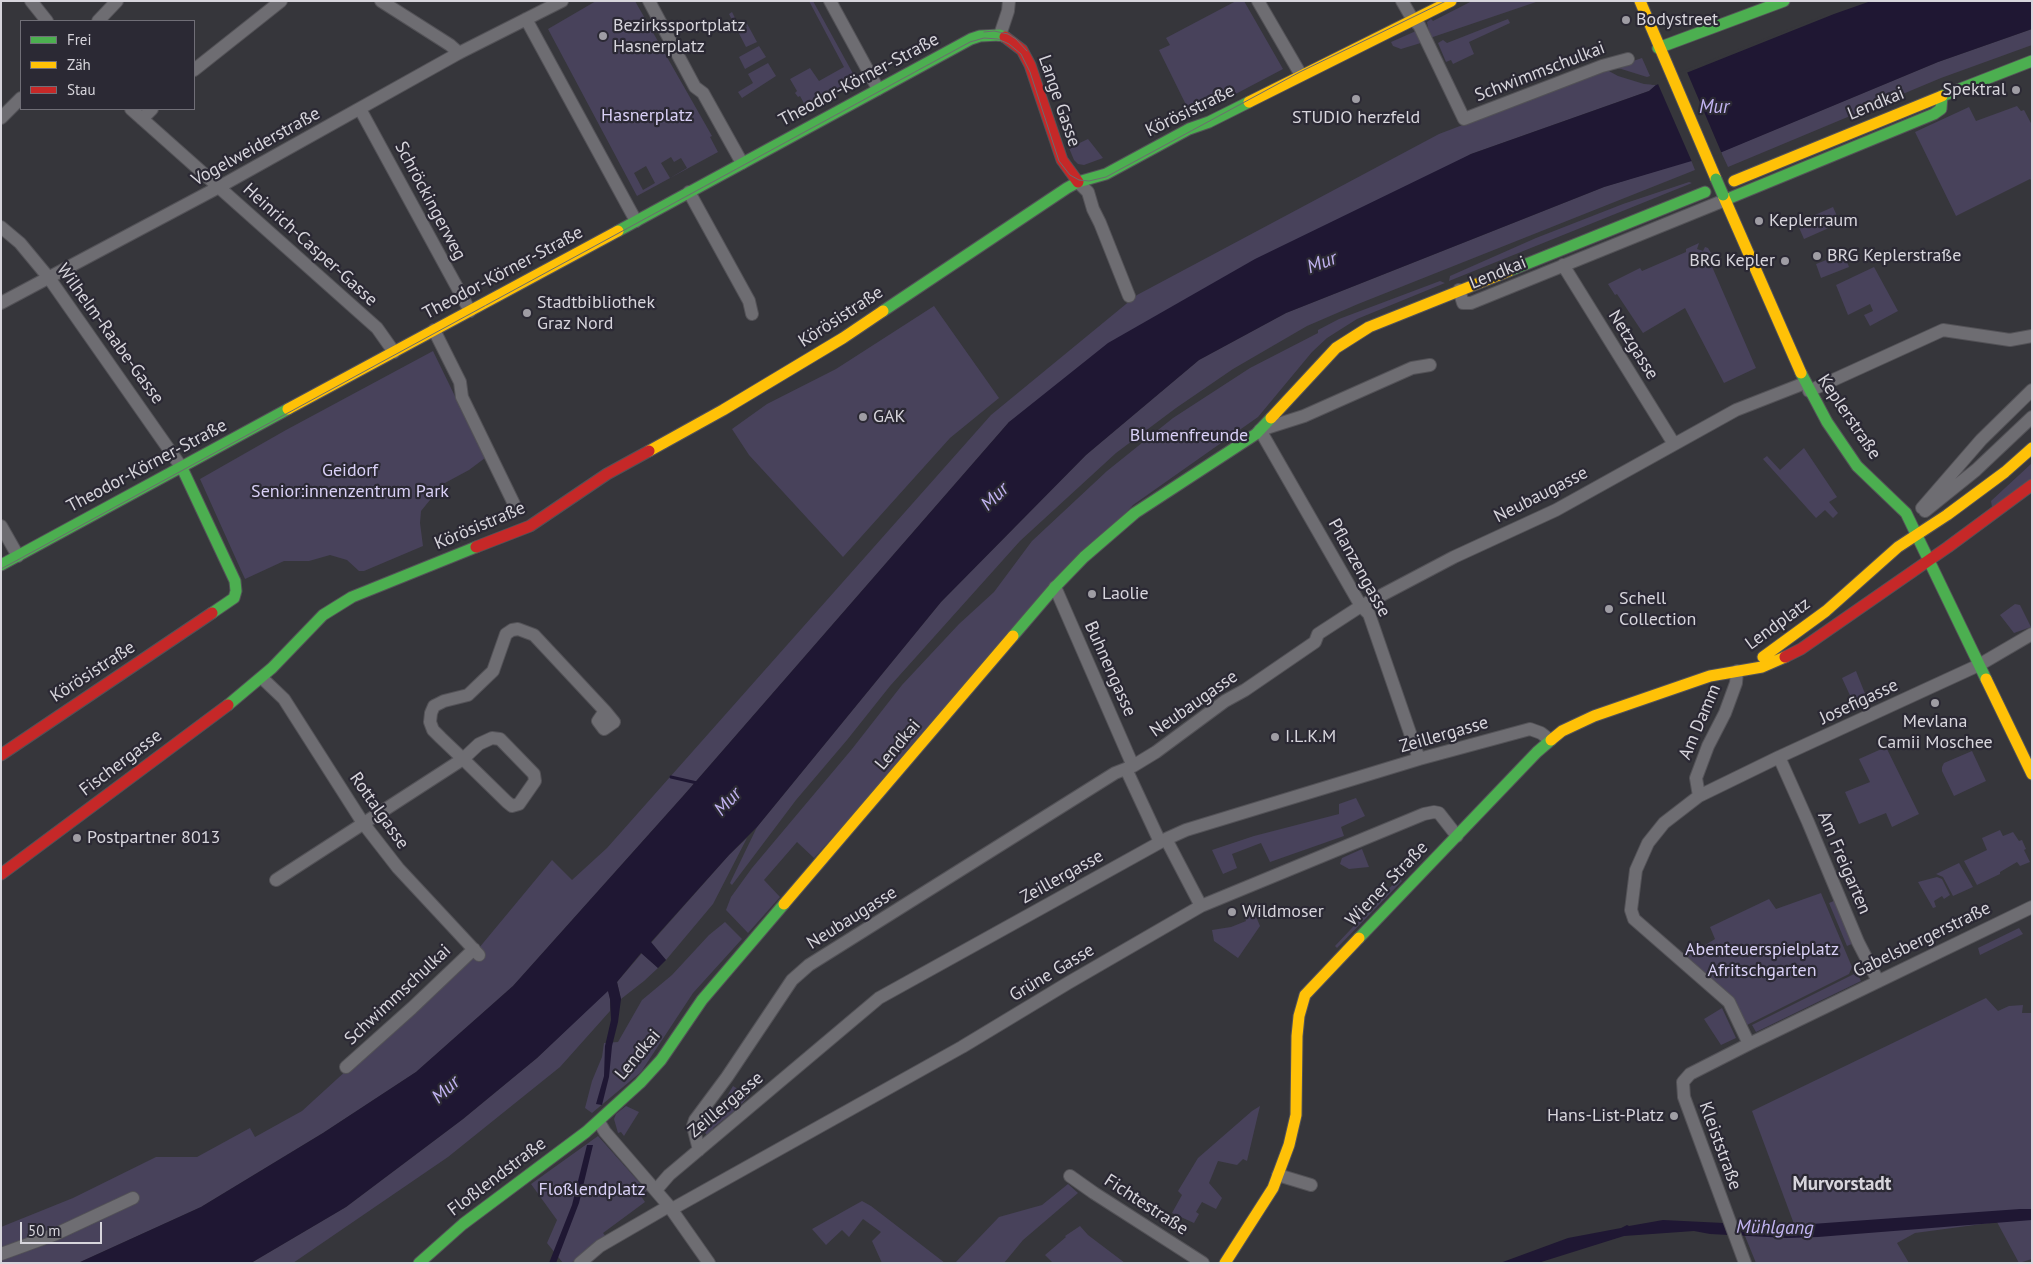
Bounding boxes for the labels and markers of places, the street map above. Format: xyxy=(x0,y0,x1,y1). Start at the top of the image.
place label: Bodystreet xyxy=(1636,9,1718,31)
marker: Bodystreet xyxy=(1620,14,1632,26)
place label: Bezirkssportplatz Hasnerplatz xyxy=(613,15,745,58)
marker: Bezirkssportplatz Hasnerplatz xyxy=(597,30,609,42)
place label: Spektral xyxy=(1943,79,2006,101)
marker: Spektral xyxy=(2010,84,2022,96)
marker: STUDIO herzfeld xyxy=(1350,93,1362,105)
place label: STUDIO herzfeld xyxy=(1292,107,1420,129)
place label: Keplerraum xyxy=(1769,210,1858,232)
marker: Keplerraum xyxy=(1753,215,1765,227)
place label: BRG Keplerstraße xyxy=(1827,245,1961,267)
place label: BRG Kepler xyxy=(1689,250,1775,272)
marker: BRG Keplerstraße xyxy=(1811,250,1823,262)
marker: BRG Kepler xyxy=(1779,255,1791,267)
place label: Stadtbibliothek Graz Nord xyxy=(537,292,655,334)
marker: Stadtbibliothek Graz Nord xyxy=(521,307,533,319)
place label: GAK xyxy=(873,406,906,428)
marker: GAK xyxy=(857,411,869,423)
place label: Laolie xyxy=(1102,583,1149,605)
marker: Laolie xyxy=(1086,588,1098,600)
place label: Schell Collection xyxy=(1619,588,1696,630)
marker: Schell Collection xyxy=(1603,603,1615,615)
marker: Mevlana Camii Moschee xyxy=(1929,697,1941,709)
place label: Mevlana Camii Moschee xyxy=(1877,711,1993,754)
place label: I.L.K.M xyxy=(1285,726,1336,748)
marker: I.L.K.M xyxy=(1269,731,1281,743)
place label: Postpartner 8013 xyxy=(87,827,220,849)
marker: Postpartner 8013 xyxy=(71,832,83,844)
place label: Wildmoser xyxy=(1242,901,1324,923)
marker: Wildmoser xyxy=(1226,906,1238,918)
place label: Hans-List-Platz xyxy=(1547,1105,1664,1127)
marker: Hans-List-Platz xyxy=(1668,1110,1680,1122)

